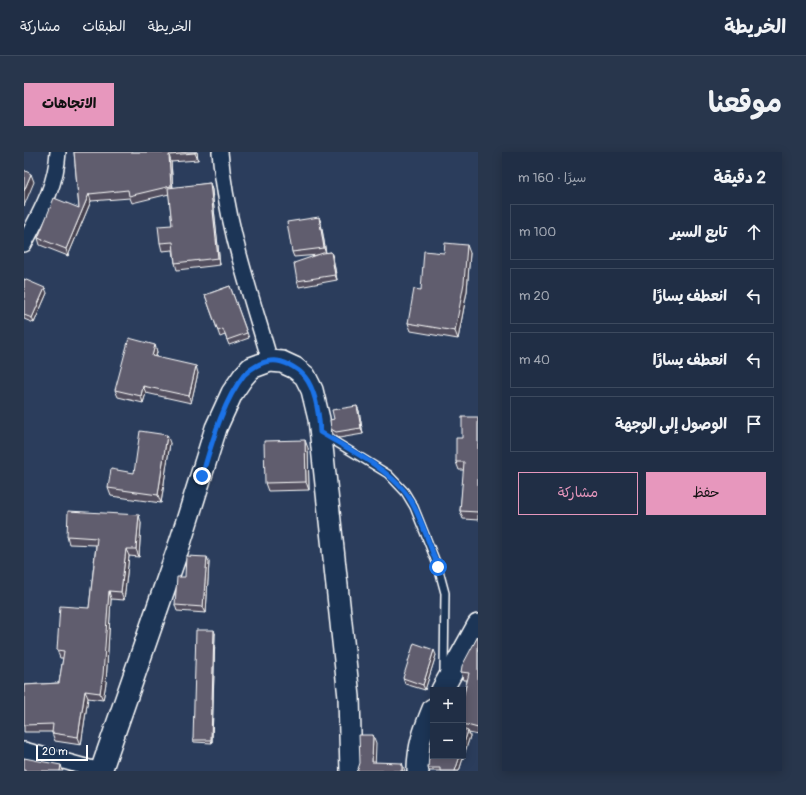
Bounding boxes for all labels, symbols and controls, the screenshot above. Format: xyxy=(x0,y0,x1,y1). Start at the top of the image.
text: الخريطة xyxy=(724,15,786,39)
text: مشاركة xyxy=(20,18,60,35)
text: الطبقات xyxy=(82,18,126,35)
text: الخريطة xyxy=(148,18,191,35)
button: الاتجاهات xyxy=(24,83,114,126)
text: موقعنا xyxy=(708,86,782,121)
text: 2 دقيقة xyxy=(714,167,766,188)
text: سيرًا · 160 m xyxy=(518,170,586,186)
icon: ahead xyxy=(743,221,765,243)
text: تابع السير xyxy=(670,223,727,242)
text: 100 m xyxy=(519,224,556,240)
icon: left xyxy=(743,285,765,307)
text: انعطف يسارًا xyxy=(653,287,727,306)
text: 20 m xyxy=(519,288,550,304)
icon: left xyxy=(743,349,765,371)
text: انعطف يسارًا xyxy=(653,351,727,370)
text: 40 m xyxy=(519,352,550,368)
icon: arrive xyxy=(743,413,765,435)
text: الوصول إلى الوجهة xyxy=(615,415,727,434)
route end xyxy=(193,467,211,485)
button: مشاركة xyxy=(518,472,638,515)
button: حفظ xyxy=(646,472,766,515)
route start xyxy=(429,558,447,576)
map controls xyxy=(430,687,466,759)
button: + xyxy=(430,687,466,723)
button: − xyxy=(430,723,466,759)
scale bar xyxy=(36,743,88,762)
text: 20 m xyxy=(42,745,68,758)

